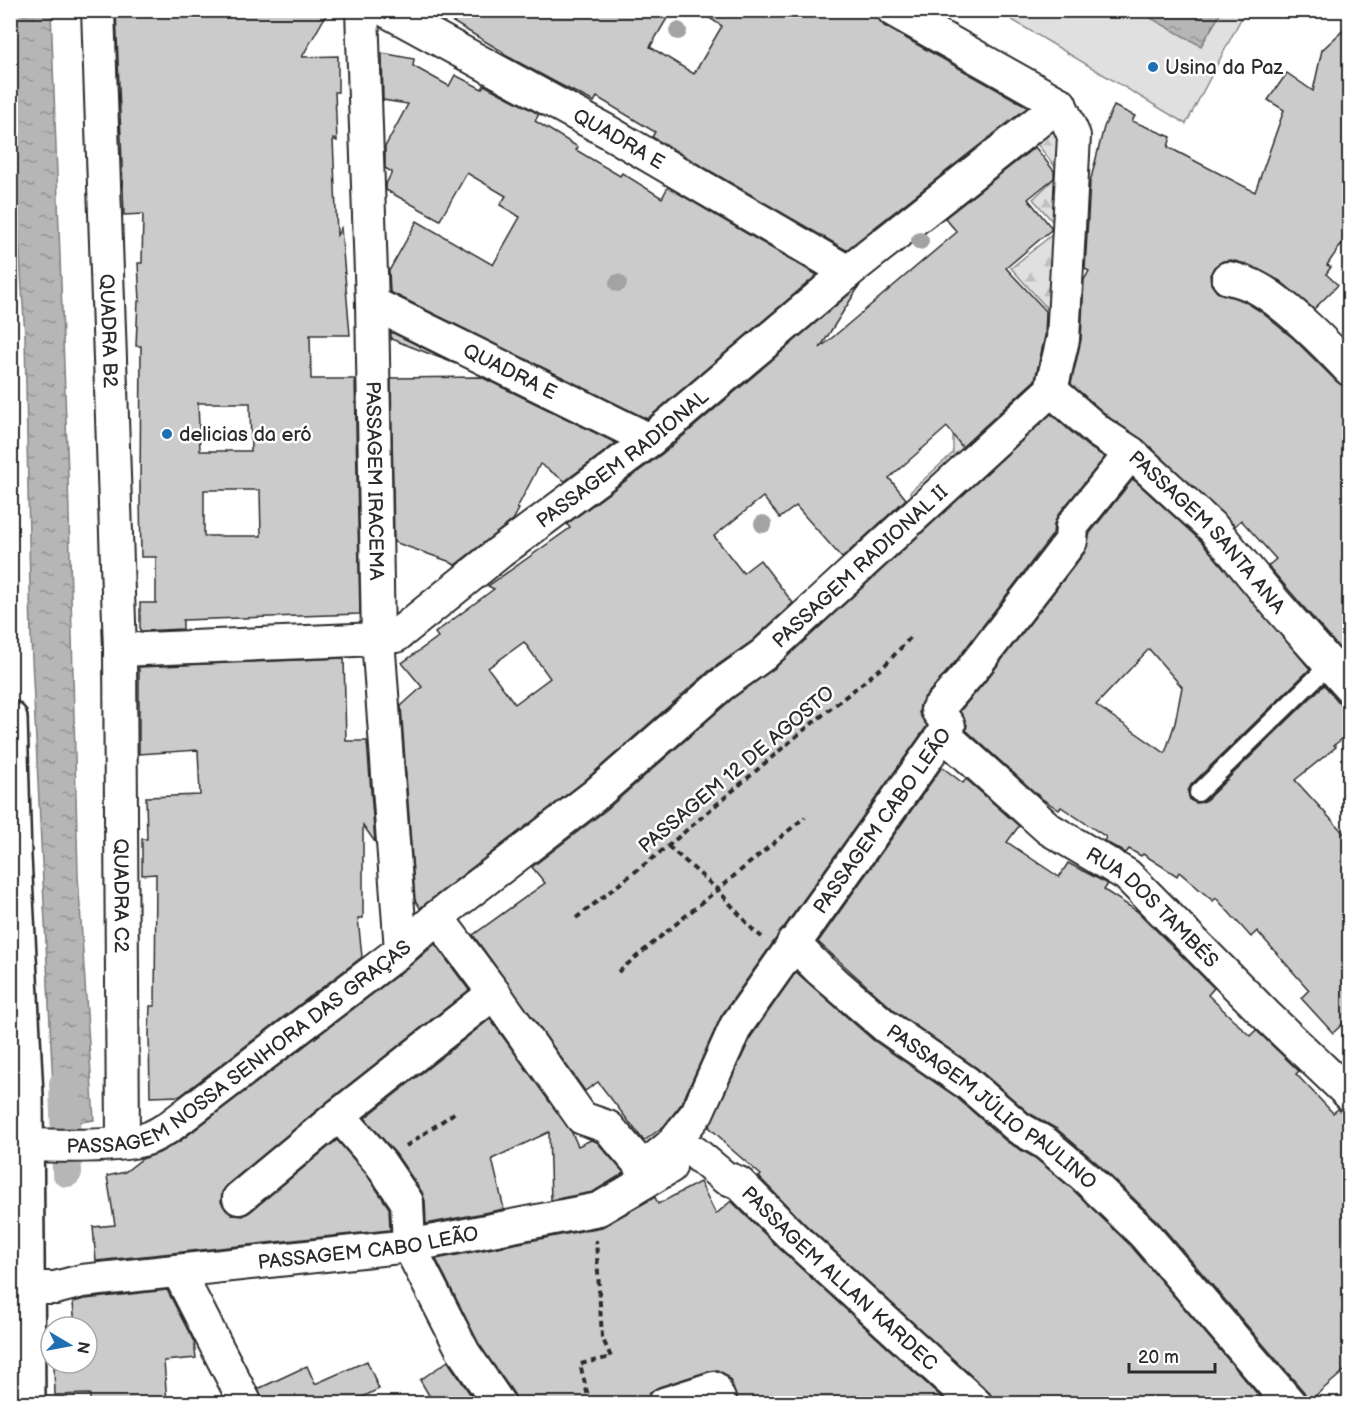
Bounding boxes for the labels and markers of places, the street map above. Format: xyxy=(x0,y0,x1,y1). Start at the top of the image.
place label: Usina da Paz xyxy=(1165,56,1283,80)
marker: Usina da Paz xyxy=(1146,60,1160,74)
place label: delicias da eró xyxy=(179,423,312,447)
marker: delicias da eró xyxy=(160,427,174,441)

